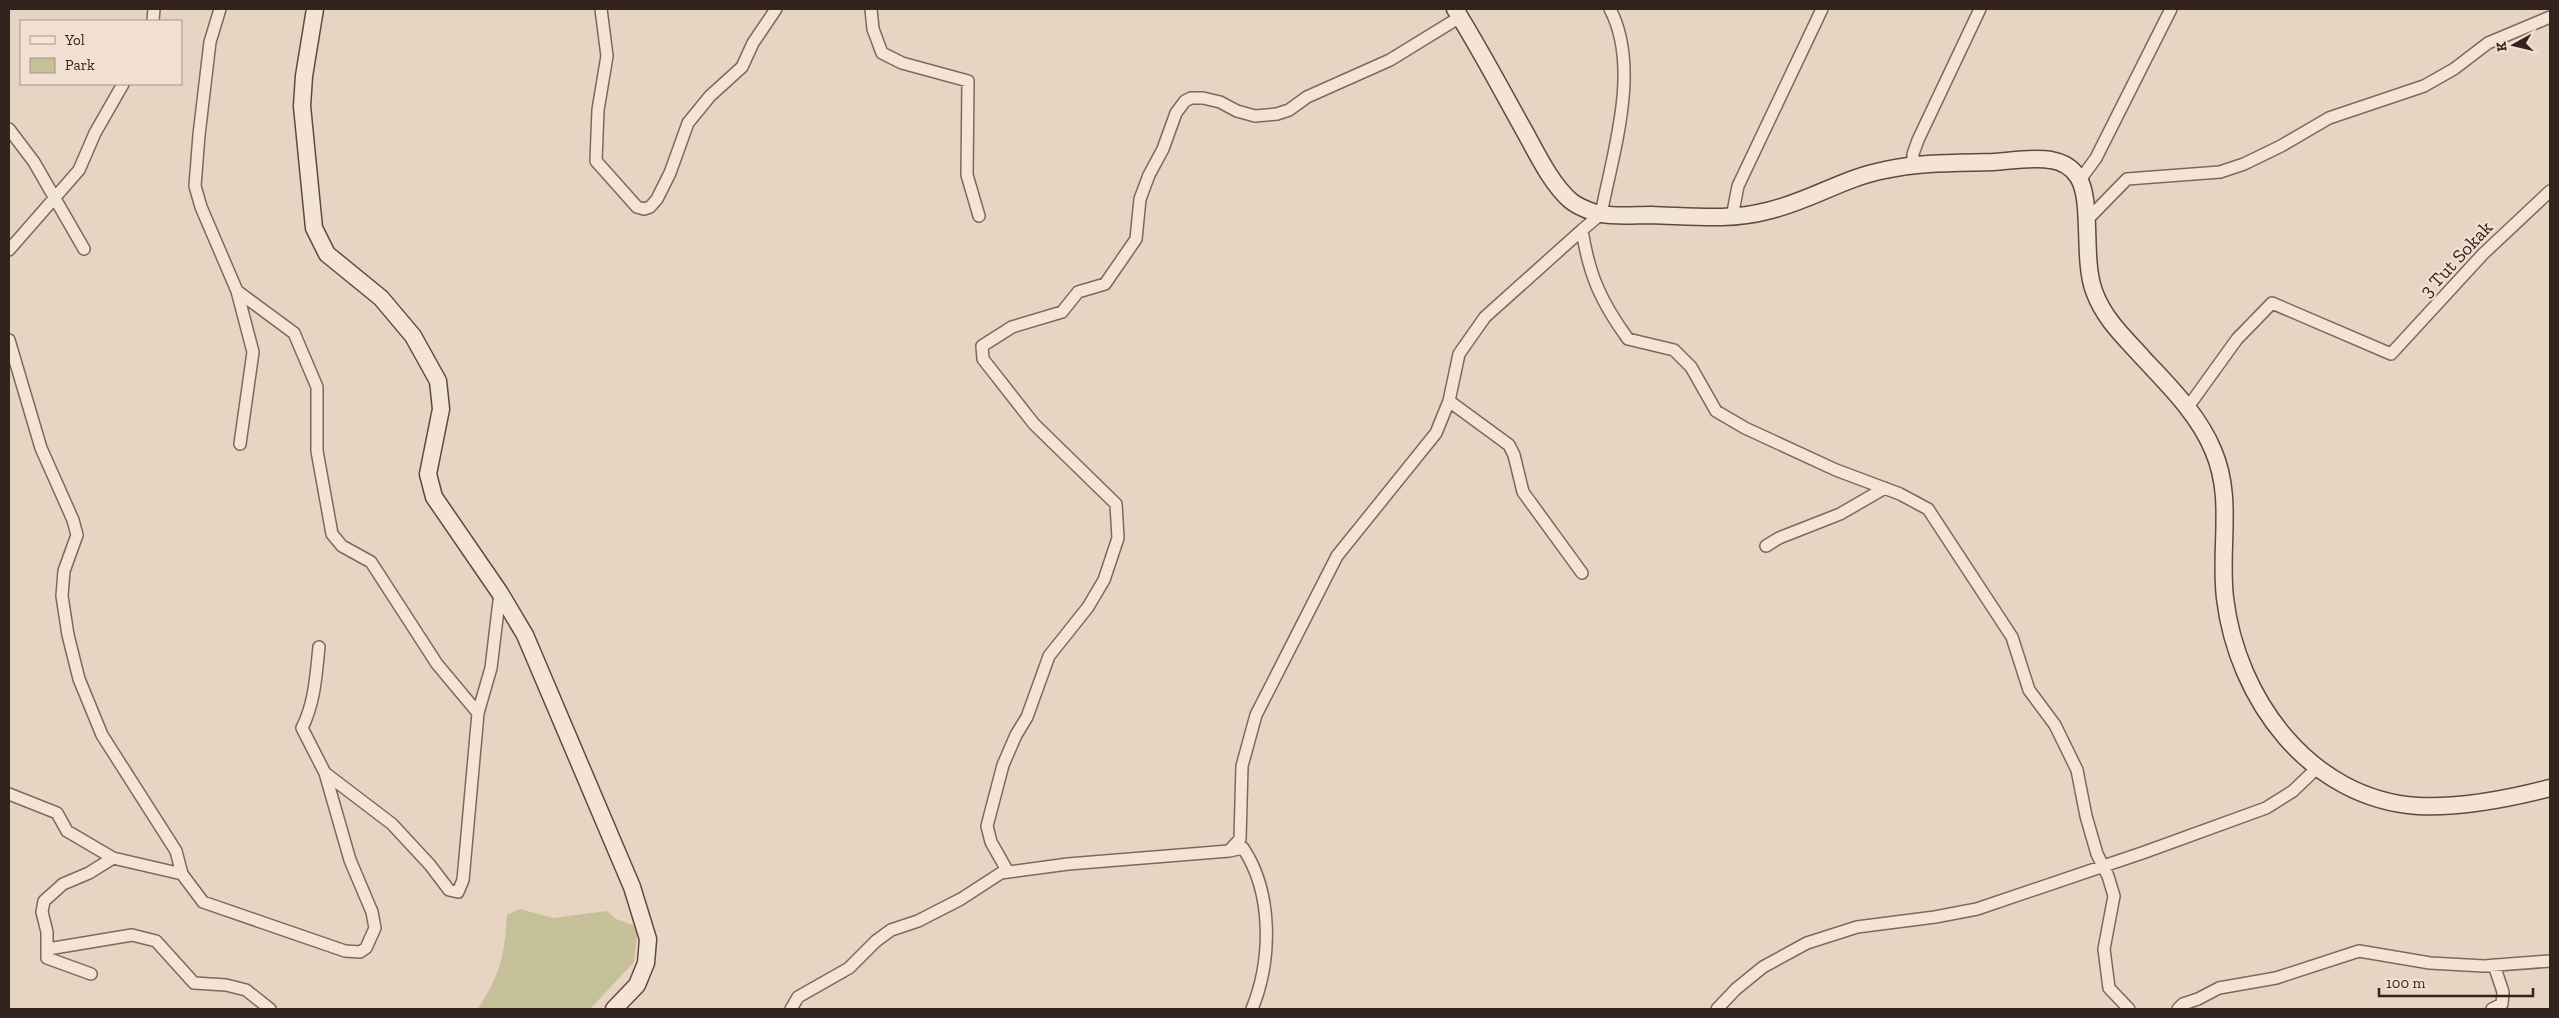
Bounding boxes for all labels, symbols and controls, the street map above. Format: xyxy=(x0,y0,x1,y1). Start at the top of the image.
legend xyxy=(20,20,182,85)
north arrow xyxy=(2489,20,2539,70)
text: Yol xyxy=(64,31,85,49)
text: K xyxy=(2492,40,2511,53)
text: Park xyxy=(65,56,95,74)
street label: 3 Tut Sokak xyxy=(2415,216,2497,302)
scale bar xyxy=(2379,966,2533,998)
text: 100 m xyxy=(2386,974,2425,992)

